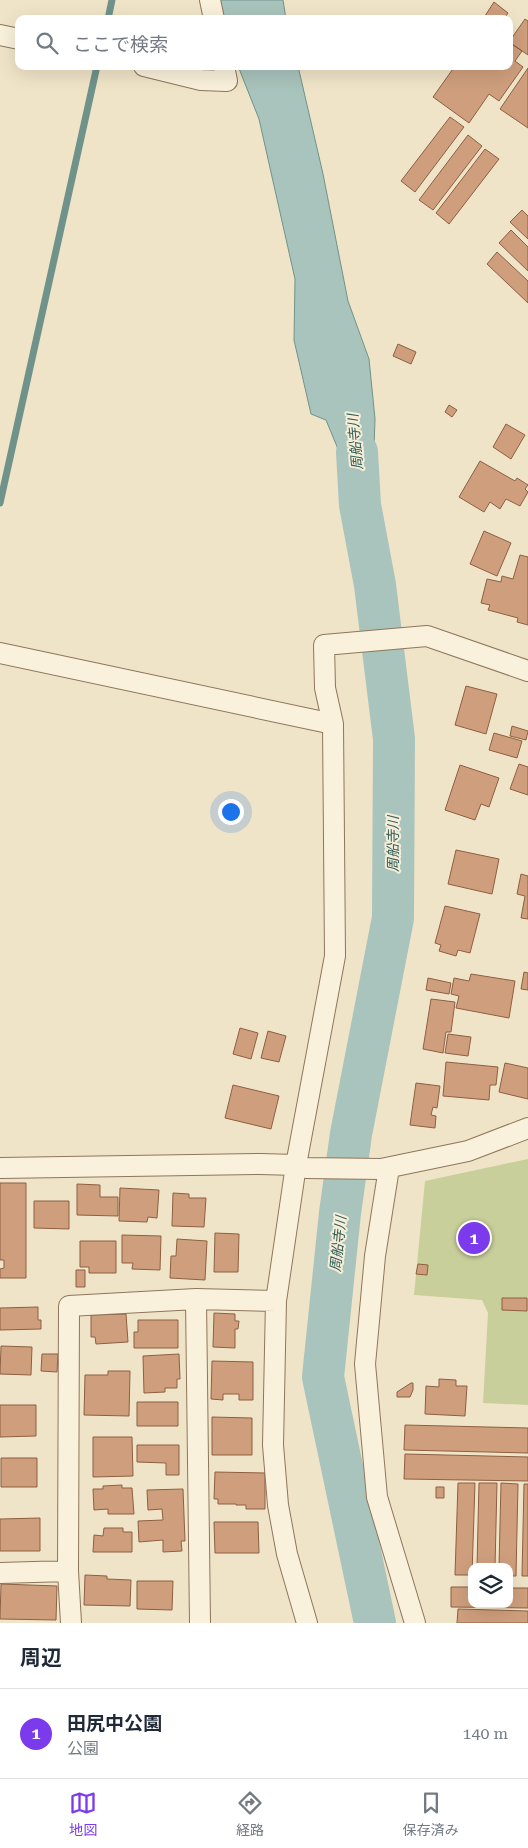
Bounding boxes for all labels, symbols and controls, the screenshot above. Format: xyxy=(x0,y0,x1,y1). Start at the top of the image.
search box xyxy=(15,15,513,70)
icon: search xyxy=(33,29,61,57)
text: ここで検索 xyxy=(73,33,168,56)
water label: 周船寺川 xyxy=(344,411,365,471)
your location xyxy=(218,799,244,825)
water label: 周船寺川 xyxy=(385,814,401,872)
water label: 周船寺川 xyxy=(327,1213,349,1273)
pin: 1 xyxy=(458,1219,490,1257)
map controls xyxy=(468,1563,513,1608)
button: layers xyxy=(468,1563,513,1608)
text: 周辺 xyxy=(20,1646,62,1670)
text: 田尻中公園 xyxy=(67,1712,162,1735)
text: 1 xyxy=(32,1724,40,1743)
text: 140 m xyxy=(462,1724,508,1743)
text: 公園 xyxy=(67,1739,99,1758)
tab: 地図 xyxy=(69,1789,97,1839)
tab: 経路 xyxy=(236,1789,264,1839)
tab: 保存済み xyxy=(403,1789,459,1839)

